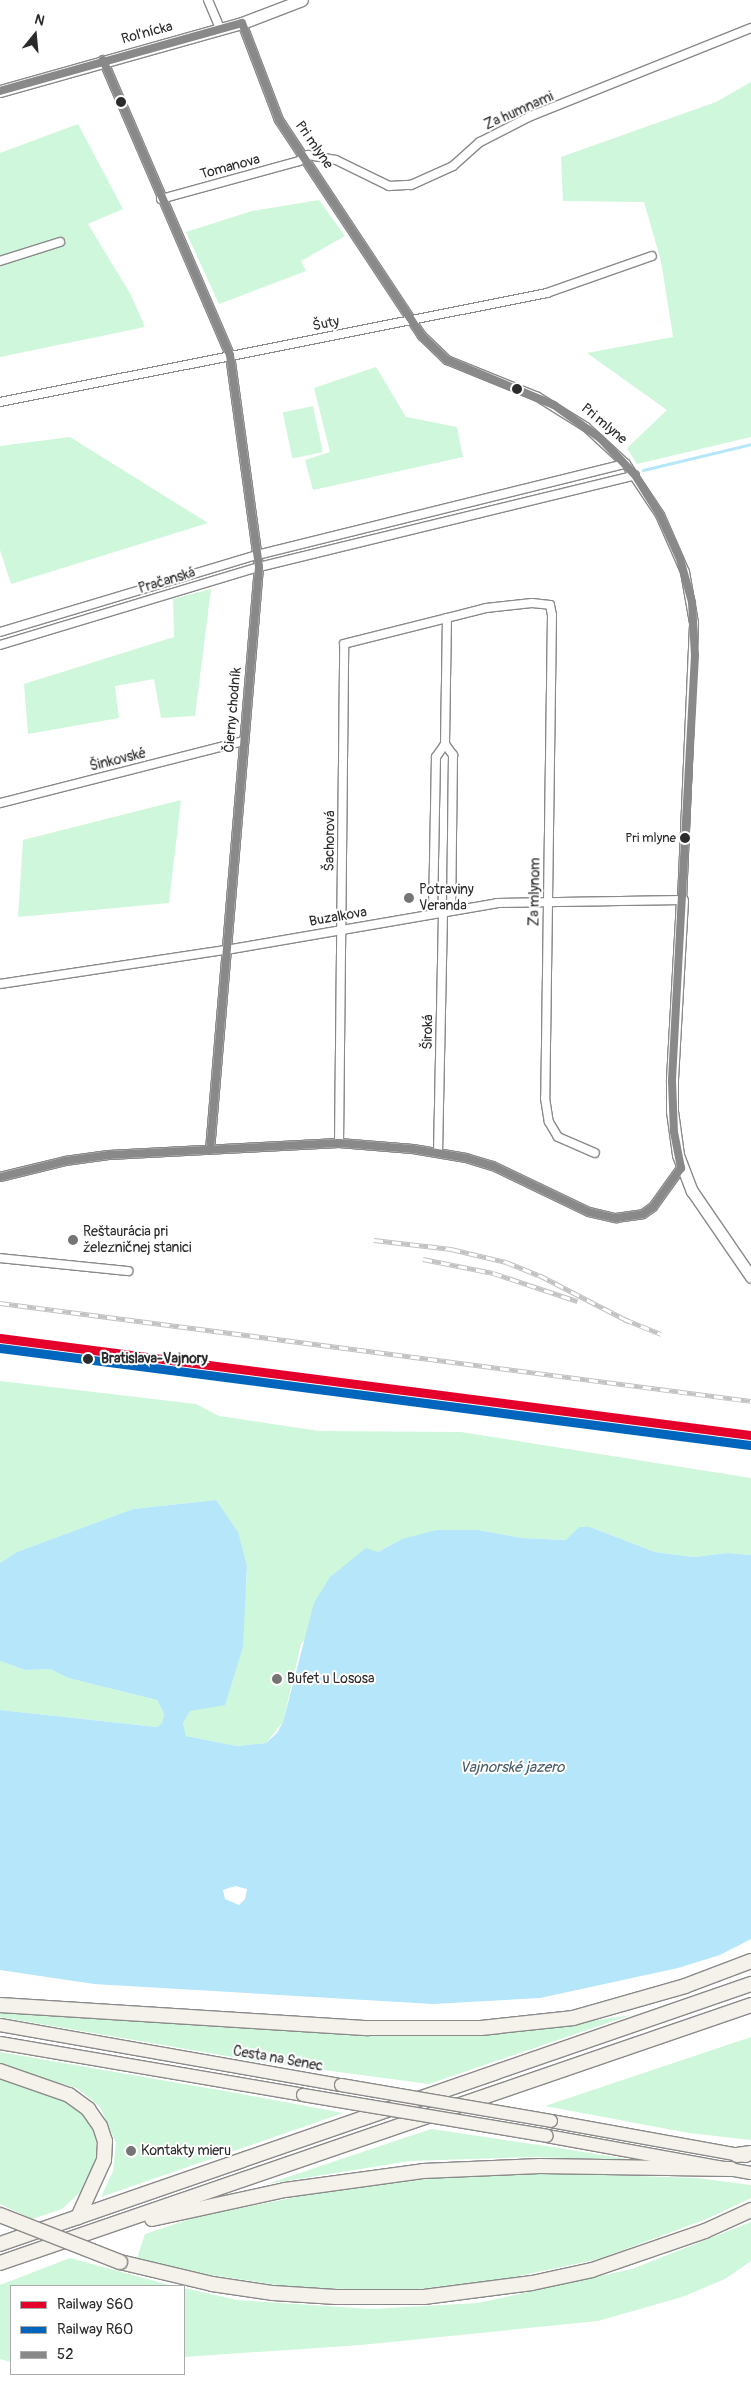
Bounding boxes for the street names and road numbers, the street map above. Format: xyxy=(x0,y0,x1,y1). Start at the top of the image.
street label: Roľnícka xyxy=(119,18,175,48)
street label: Za humnami xyxy=(482,88,556,134)
street label: Pri mlyne xyxy=(291,118,337,172)
street label: Tomanova xyxy=(198,151,262,183)
street label: Šuty xyxy=(311,313,341,335)
street label: Pri mlyne xyxy=(578,400,630,448)
street label: Pračanská xyxy=(137,564,197,598)
street label: Čierny chodník xyxy=(221,667,245,753)
street label: Šinkovské xyxy=(88,745,148,775)
street label: Šachorová xyxy=(321,810,339,872)
street label: Za mlynom xyxy=(526,858,544,926)
street label: Buzalkova xyxy=(308,904,368,930)
street label: Široká xyxy=(419,1014,437,1050)
street label: Cesta na Senec xyxy=(232,2043,324,2075)

